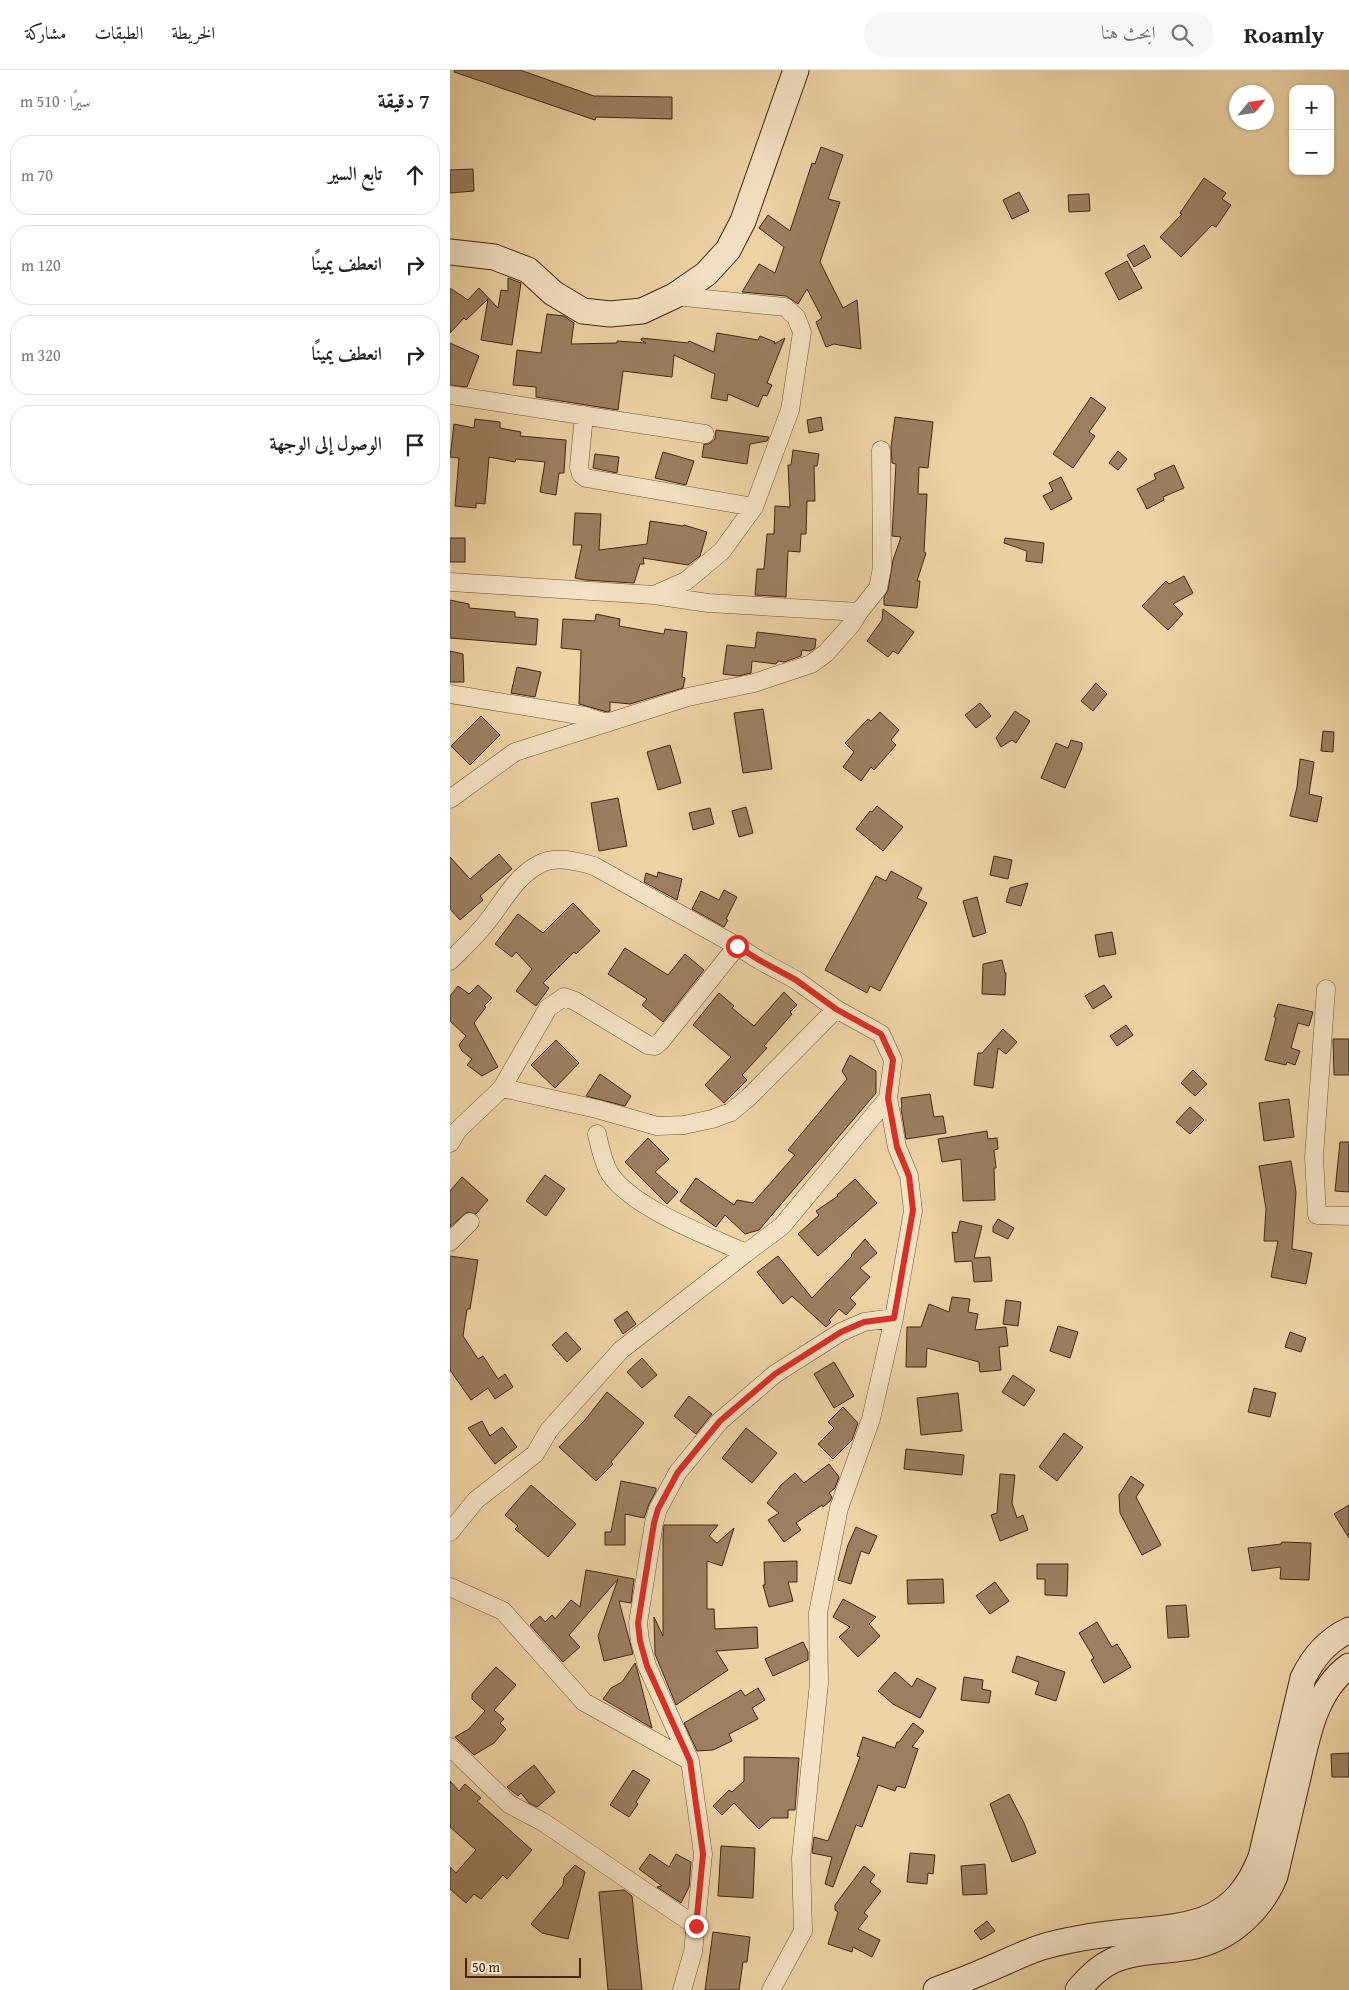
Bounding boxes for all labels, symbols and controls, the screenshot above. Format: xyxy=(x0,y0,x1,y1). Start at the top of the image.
search box xyxy=(864,12,1214,57)
text: Roamly xyxy=(1244,17,1324,52)
text: ابحث هنا xyxy=(1101,18,1156,46)
text: مشاركة xyxy=(25,19,66,46)
text: الطبقات xyxy=(94,19,143,46)
text: الخريطة xyxy=(171,19,215,46)
icon: search xyxy=(1168,21,1196,49)
text: 7 دقيقة xyxy=(378,85,430,116)
north arrow xyxy=(1229,85,1274,130)
map controls xyxy=(1289,85,1334,175)
button: + xyxy=(1289,85,1334,130)
text: سيرًا · 510 m xyxy=(20,89,91,113)
button: − xyxy=(1289,130,1334,175)
text: تابع السير xyxy=(328,159,382,187)
icon: ahead xyxy=(401,161,429,189)
text: 70 m xyxy=(21,163,53,187)
text: انعطف يمينًا xyxy=(312,249,382,277)
icon: right xyxy=(401,251,429,279)
text: 120 m xyxy=(21,253,61,277)
text: انعطف يمينًا xyxy=(312,339,382,367)
icon: right xyxy=(401,341,429,369)
text: 320 m xyxy=(21,343,61,367)
text: الوصول إلى الوجهة xyxy=(270,429,382,457)
icon: arrive xyxy=(401,431,429,459)
route start xyxy=(726,935,749,958)
route end xyxy=(685,1915,708,1938)
scale bar xyxy=(465,1955,581,1978)
text: 50 m xyxy=(472,1957,500,1977)

